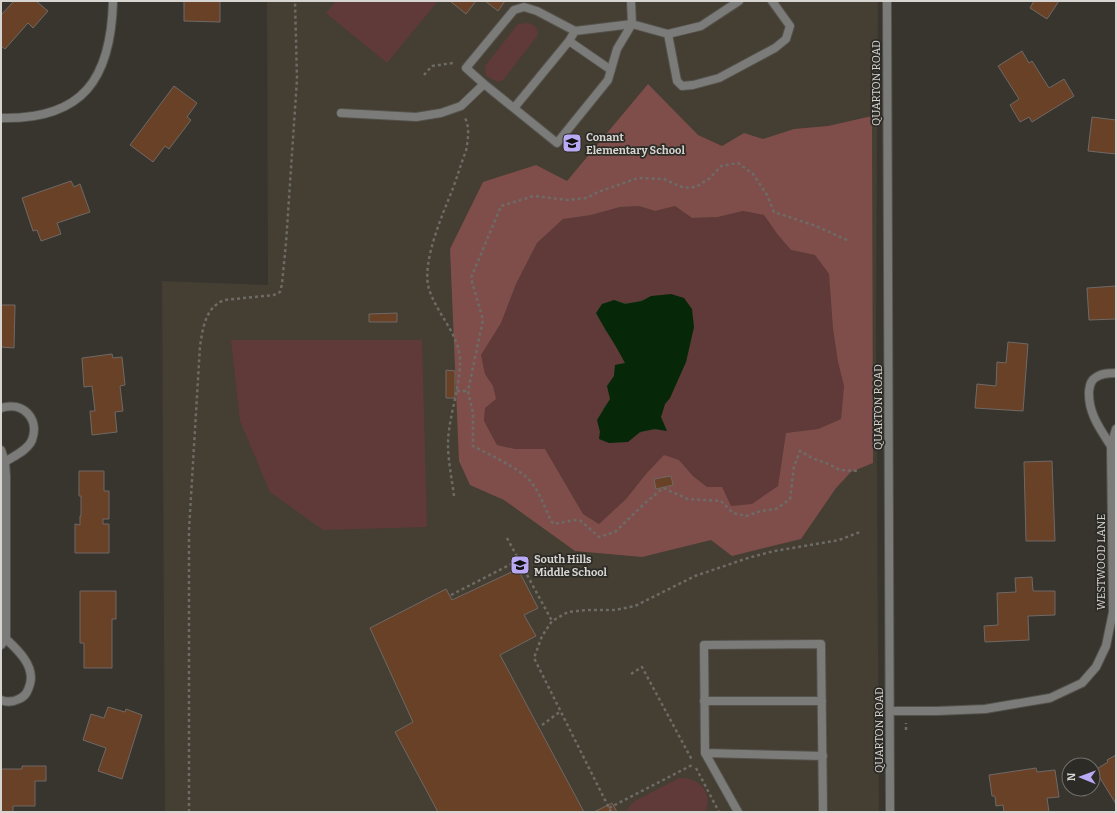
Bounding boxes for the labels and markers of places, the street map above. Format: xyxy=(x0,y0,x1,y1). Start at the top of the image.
place label: Conant Elementary School xyxy=(586,131,685,157)
school or university icon: Conant Elementary School xyxy=(561,132,583,154)
place label: South Hills Middle School xyxy=(534,553,608,579)
school or university icon: South Hills Middle School xyxy=(509,554,531,576)

